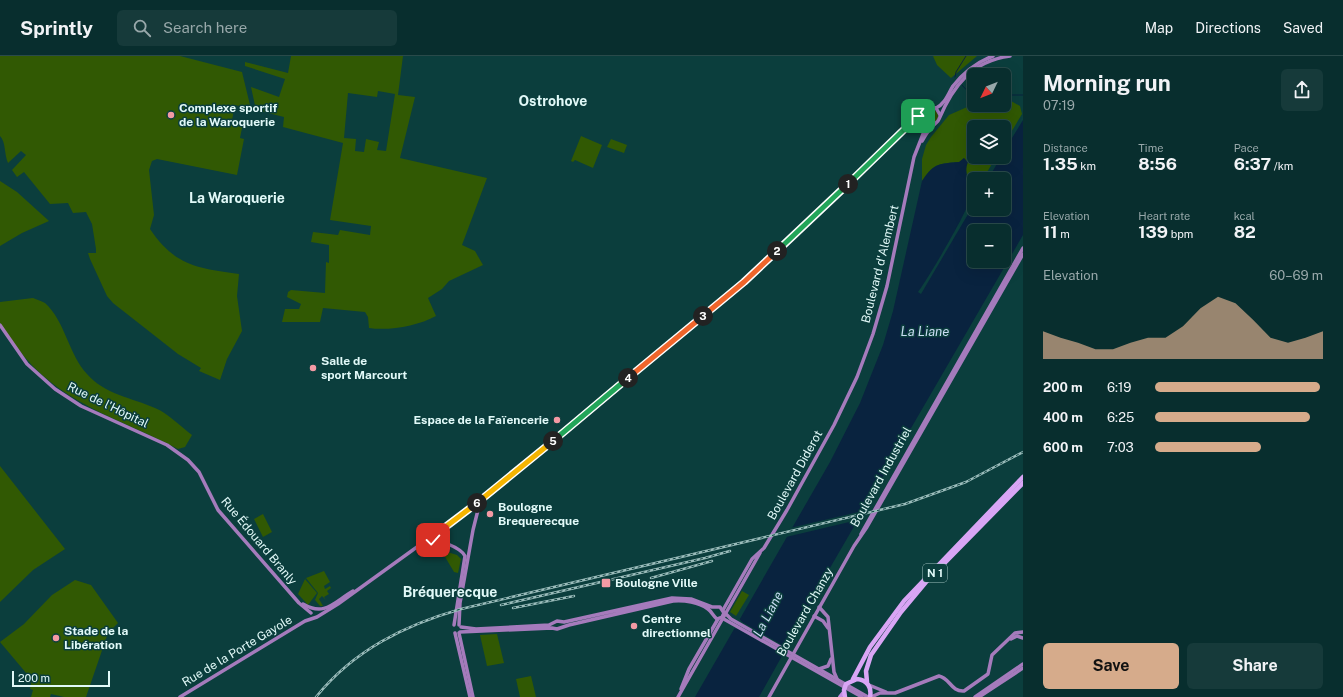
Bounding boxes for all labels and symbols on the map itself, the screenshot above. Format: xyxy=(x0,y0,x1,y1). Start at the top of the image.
north arrow xyxy=(967,68,1011,112)
district label: Ostrohove xyxy=(519,93,587,109)
pin xyxy=(901,99,935,133)
place label: Complexe sportif de la Waroquerie xyxy=(179,101,278,129)
marker: Complexe sportif de la Waroquerie xyxy=(166,110,176,120)
pin: 1 xyxy=(838,174,858,194)
district label: La Waroquerie xyxy=(189,190,285,206)
street label: Boulevard d'Alembert xyxy=(859,203,902,324)
pin: 2 xyxy=(767,241,787,261)
pin: 3 xyxy=(693,306,713,326)
water label: La Liane xyxy=(901,324,949,339)
place label: Salle de sport Marcourt xyxy=(321,354,407,382)
marker: Salle de sport Marcourt xyxy=(308,363,318,373)
pin: 4 xyxy=(618,368,638,388)
street label: Rue de l'Hôpital xyxy=(65,379,151,431)
place label: Espace de la Faïencerie xyxy=(414,413,549,427)
marker: Espace de la Faïencerie xyxy=(552,415,562,425)
street label: Boulevard Industriel xyxy=(848,424,915,529)
street label: Boulevard Diderot xyxy=(765,428,826,522)
pin: 5 xyxy=(543,431,563,451)
pin: 6 xyxy=(467,493,487,513)
street label: Rue Édouard Branly xyxy=(218,494,300,588)
place label: Boulogne Brequerecque xyxy=(498,500,579,528)
marker: Boulogne Brequerecque xyxy=(485,509,495,519)
pin xyxy=(416,523,450,557)
road number: N 1 xyxy=(923,564,947,582)
street label: Boulevard Chanzy xyxy=(774,565,836,659)
place label: Boulogne Ville xyxy=(615,576,698,590)
marker: Boulogne Ville xyxy=(600,577,612,589)
district label: Bréquerecque xyxy=(403,584,497,600)
water label: La Liane xyxy=(750,589,786,639)
street label: Rue de la Porte Gayole xyxy=(179,612,295,689)
place label: Centre directionnel xyxy=(642,612,711,640)
marker: Centre directionnel xyxy=(629,621,639,631)
place label: Stade de la Libération xyxy=(64,624,128,652)
marker: Stade de la Libération xyxy=(51,633,61,643)
scale bar xyxy=(12,669,110,688)

